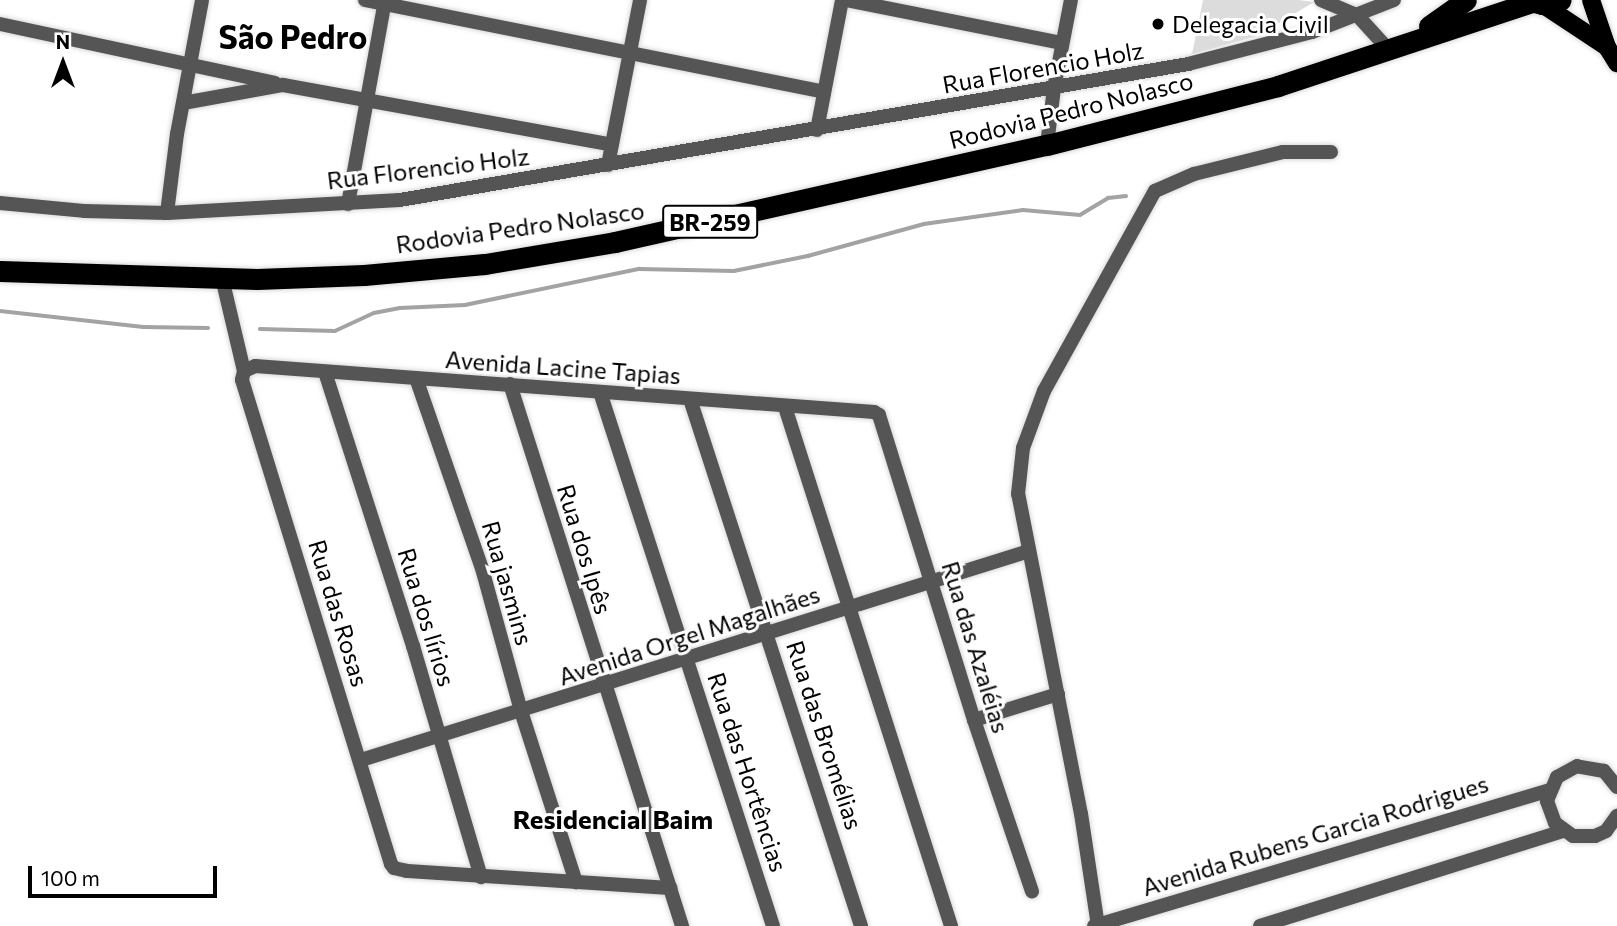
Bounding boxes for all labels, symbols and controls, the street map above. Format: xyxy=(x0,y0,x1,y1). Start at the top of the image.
place label: Delegacia Civil xyxy=(1172,10,1329,38)
marker: Delegacia Civil xyxy=(1150,16,1166,32)
district label: São Pedro xyxy=(219,17,367,55)
north arrow xyxy=(28,28,98,98)
text: N xyxy=(56,30,70,53)
street label: Rua Florencio Holz xyxy=(940,35,1146,99)
street label: Rodovia Pedro Nolasco xyxy=(946,66,1196,154)
street label: Rua Florencio Holz xyxy=(325,141,531,195)
street label: Rodovia Pedro Nolasco xyxy=(394,195,646,259)
road number: BR-259 xyxy=(661,202,759,242)
street label: Avenida Lacine Tapias xyxy=(444,344,682,390)
street label: Rua dos Ipês xyxy=(552,480,618,618)
street label: Rua jasmins xyxy=(477,518,539,648)
street label: Rua das Rosas xyxy=(303,536,375,690)
street label: Rua dos lírios xyxy=(392,544,462,690)
street label: Rua das Azaléias xyxy=(936,558,1016,736)
street label: Avenida Orgel Magalhães xyxy=(555,579,823,691)
street label: Rua das Bromélias xyxy=(781,637,869,833)
street label: Rua das Hortências xyxy=(702,669,794,875)
street label: Avenida Rubens Garcia Rodrigues xyxy=(1138,769,1492,901)
district label: Residencial Baim xyxy=(513,803,713,835)
scale bar xyxy=(32,852,220,896)
text: 100 m xyxy=(41,865,100,890)

